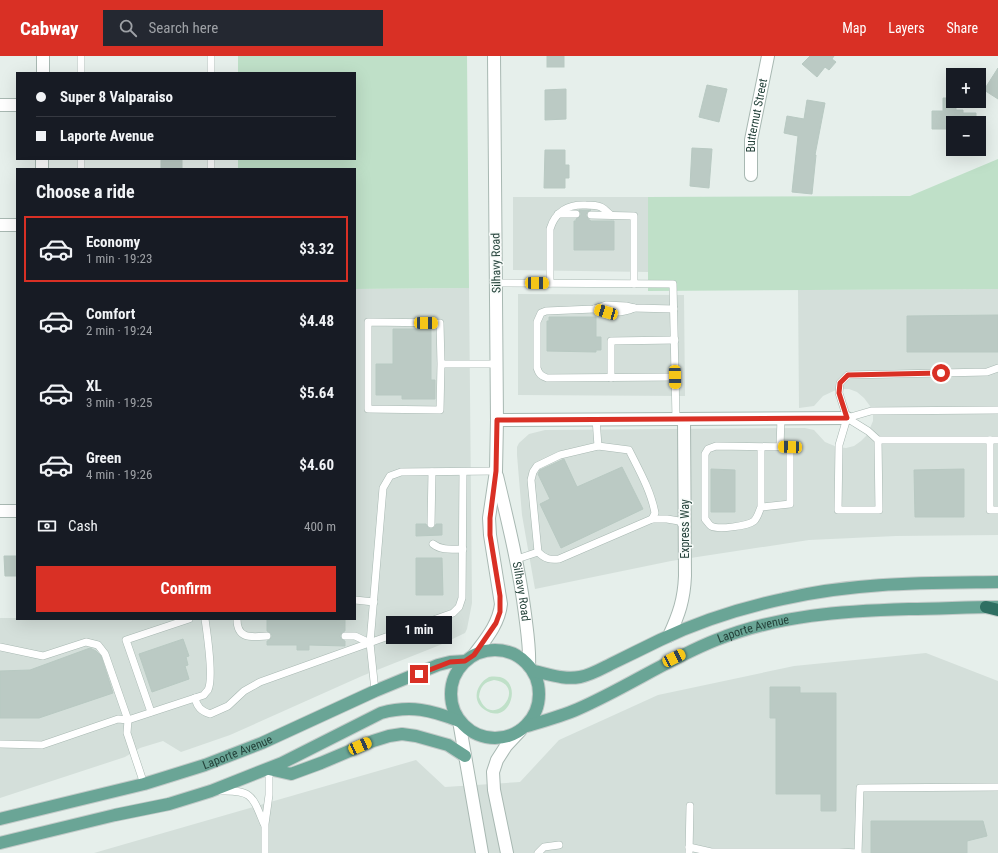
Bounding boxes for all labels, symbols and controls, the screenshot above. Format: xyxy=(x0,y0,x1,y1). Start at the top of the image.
search box xyxy=(103,10,383,46)
text: Cabway xyxy=(20,17,79,40)
icon: search xyxy=(117,17,139,39)
text: Search here xyxy=(149,19,218,37)
text: Map xyxy=(842,20,866,36)
text: Layers xyxy=(888,20,925,36)
text: Share xyxy=(947,20,978,36)
map controls xyxy=(946,68,986,156)
button: + xyxy=(946,68,986,108)
street label: Butternut Street xyxy=(744,77,770,152)
text: Super 8 Valparaiso xyxy=(60,88,173,106)
button: − xyxy=(946,116,986,156)
text: Laporte Avenue xyxy=(60,127,154,145)
text: Choose a ride xyxy=(36,181,135,202)
icon: car xyxy=(38,231,74,267)
text: Economy xyxy=(86,233,140,251)
street label: Silhavy Road xyxy=(488,233,504,293)
text: $3.32 xyxy=(299,240,334,258)
text: 1 min · 19:23 xyxy=(86,251,152,266)
car xyxy=(525,277,549,289)
icon: car xyxy=(38,303,74,339)
car xyxy=(593,303,619,321)
text: Comfort xyxy=(86,305,135,323)
text: $4.48 xyxy=(299,312,334,330)
car xyxy=(414,317,438,329)
text: 2 min · 19:24 xyxy=(86,323,152,338)
route start xyxy=(932,364,950,382)
car xyxy=(669,365,681,389)
icon: car xyxy=(38,375,74,411)
text: XL xyxy=(86,377,102,395)
text: $5.64 xyxy=(299,384,334,402)
text: 3 min · 19:25 xyxy=(86,395,152,410)
car xyxy=(778,441,802,453)
icon: car xyxy=(38,447,74,483)
text: Green xyxy=(86,449,121,467)
text: $4.60 xyxy=(299,456,334,474)
text: 4 min · 19:26 xyxy=(86,467,152,482)
street label: Express Way xyxy=(678,499,692,559)
icon: cash xyxy=(36,515,58,537)
text: Cash xyxy=(68,517,98,535)
text: 400 m xyxy=(304,519,336,534)
street label: Silhavy Road xyxy=(510,560,533,622)
button: Confirm xyxy=(36,566,336,612)
street label: Laporte Avenue xyxy=(715,612,790,646)
callout: 1 min xyxy=(386,616,452,644)
text: 1 min xyxy=(405,622,433,637)
car xyxy=(661,647,687,669)
route end xyxy=(410,665,428,683)
street label: Laporte Avenue xyxy=(201,732,275,772)
car xyxy=(347,736,373,756)

